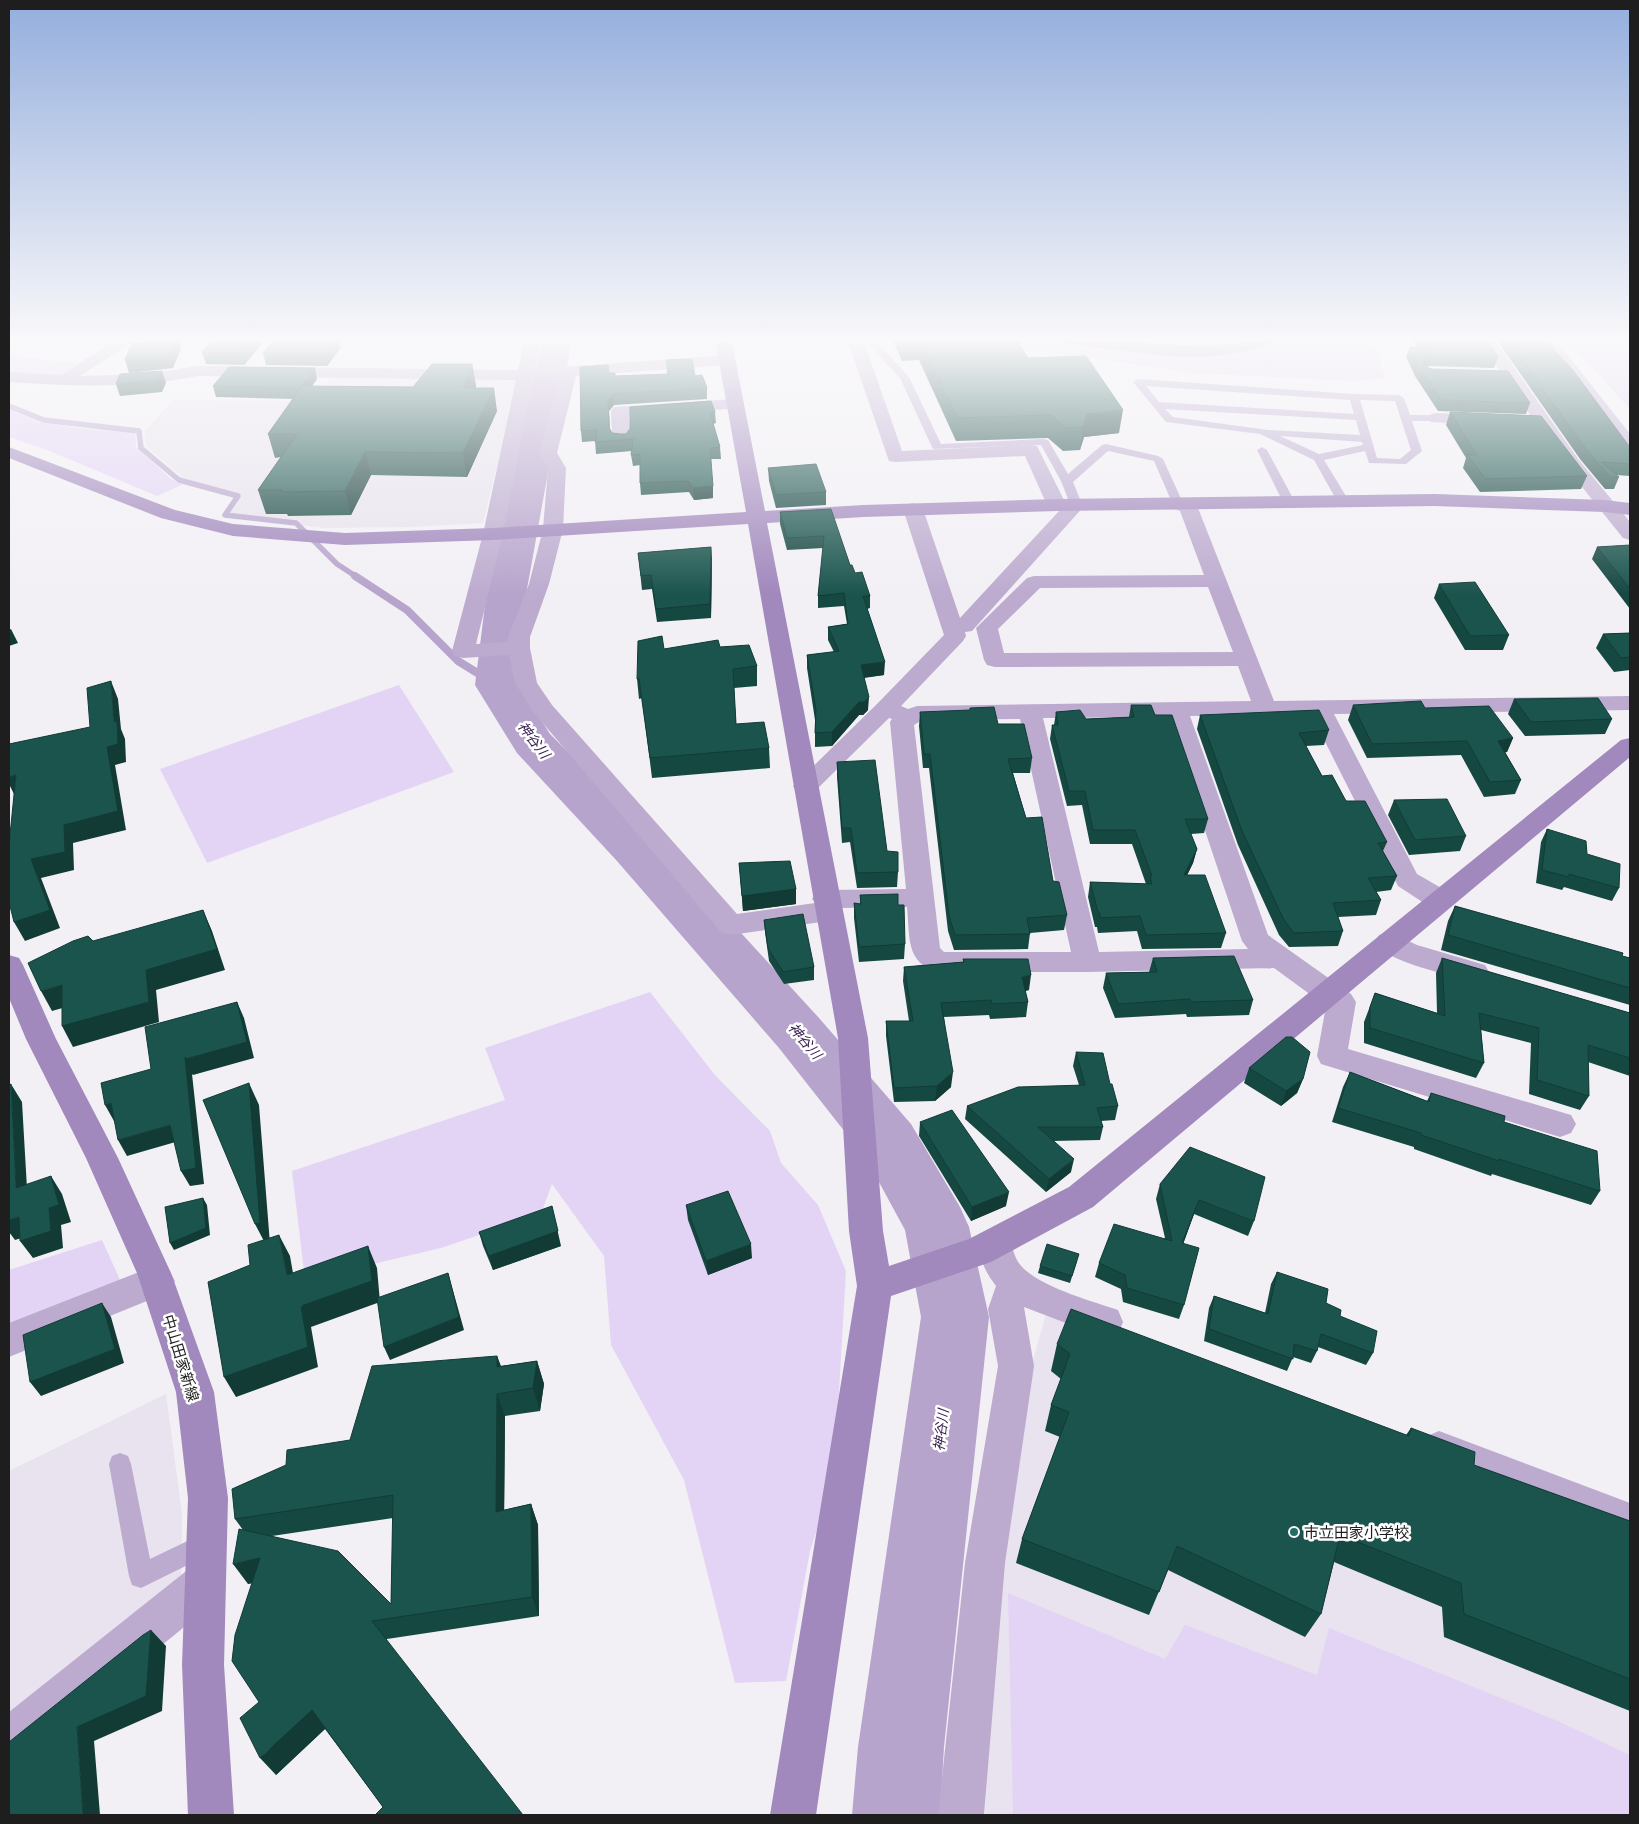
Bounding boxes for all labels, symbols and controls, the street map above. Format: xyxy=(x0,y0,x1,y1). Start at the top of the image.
water label: 神谷川 xyxy=(515,718,554,763)
water label: 神谷川 xyxy=(785,1020,826,1064)
street label: 中山田家新線 xyxy=(160,1312,202,1404)
water label: 神谷川 xyxy=(931,1406,952,1452)
place label: 市立田家小学校 xyxy=(1304,1524,1409,1541)
marker: 市立田家小学校 xyxy=(1288,1526,1300,1538)

